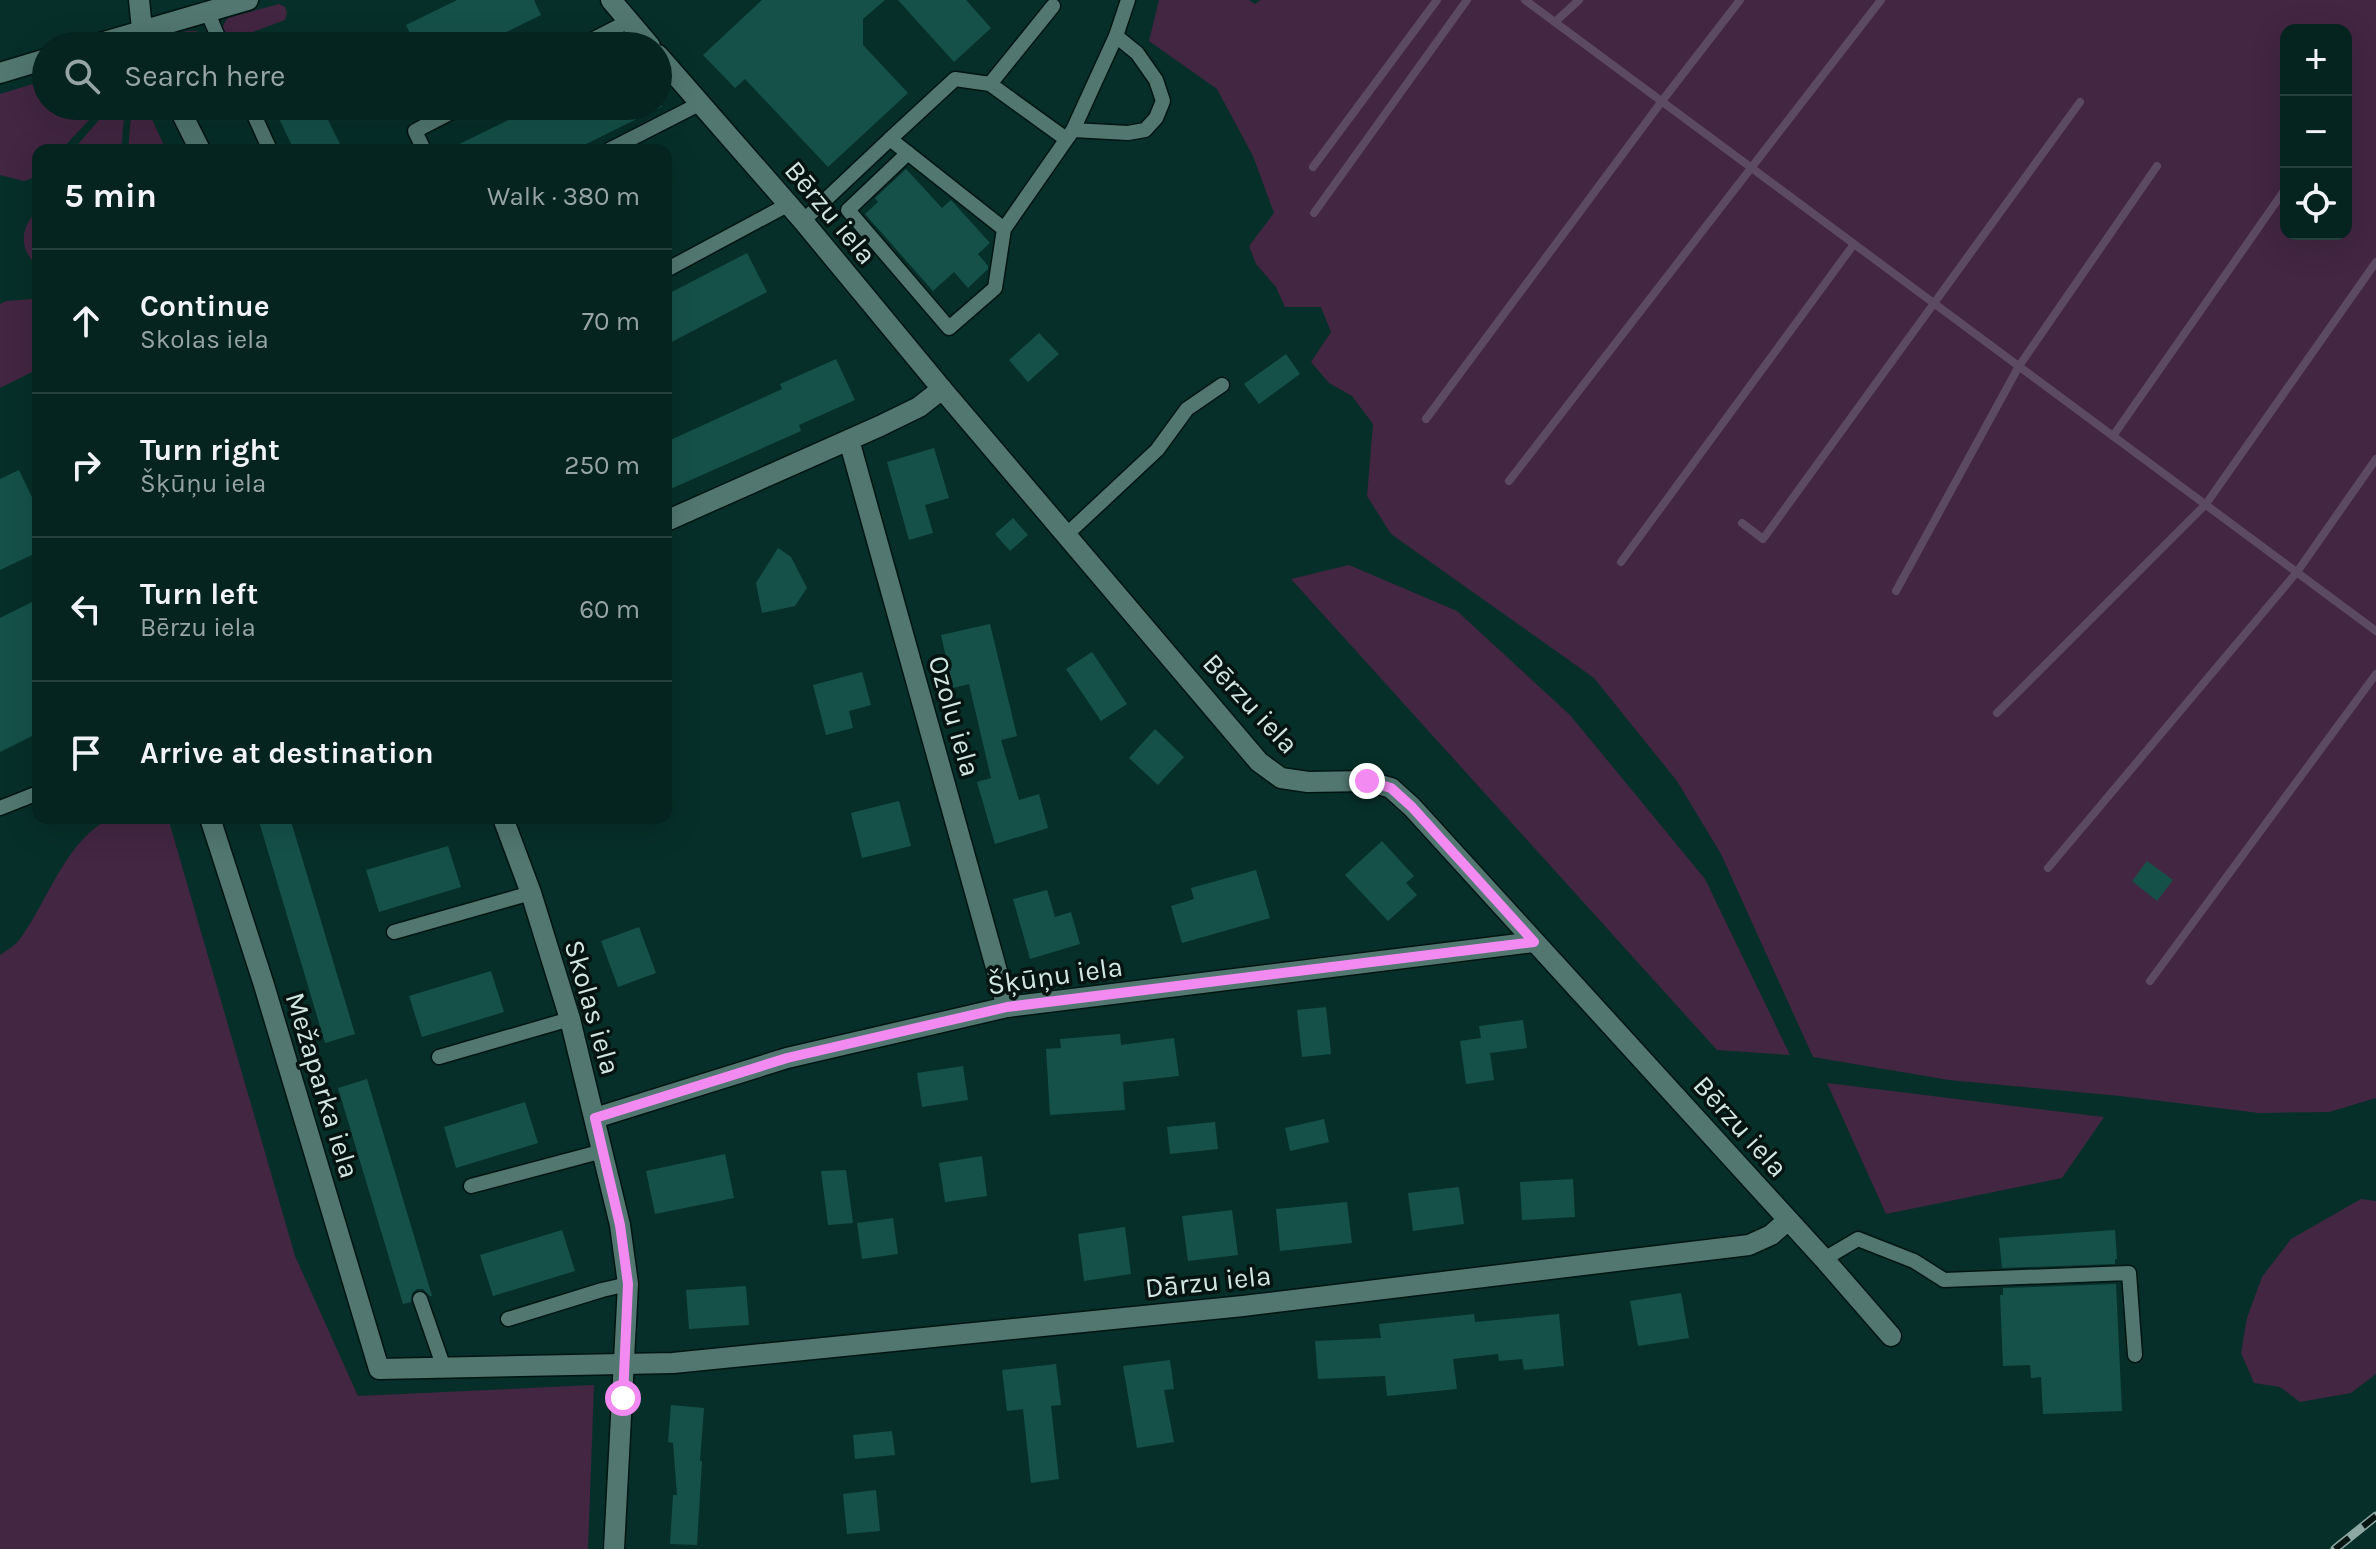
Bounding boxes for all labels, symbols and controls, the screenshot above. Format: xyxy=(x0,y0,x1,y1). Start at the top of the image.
map controls xyxy=(2280,24,2352,240)
button: + xyxy=(2280,24,2352,96)
search box xyxy=(32,32,672,120)
icon: search xyxy=(60,54,104,98)
text: Search here xyxy=(124,58,285,94)
button: − xyxy=(2280,96,2352,168)
street label: Bērzu iela xyxy=(778,154,883,271)
button: locate xyxy=(2280,168,2352,240)
text: 5 min xyxy=(64,176,157,216)
text: Walk · 380 m xyxy=(487,181,640,212)
text: Continue xyxy=(140,288,270,324)
icon: ahead xyxy=(64,299,108,343)
text: 70 m xyxy=(582,306,640,337)
text: Skolas iela xyxy=(140,324,269,355)
text: Turn right xyxy=(140,432,280,468)
icon: right xyxy=(64,443,108,487)
text: 250 m xyxy=(564,450,640,481)
text: Šķūņu iela xyxy=(140,468,266,499)
text: Turn left xyxy=(140,576,258,612)
icon: left xyxy=(64,587,108,631)
text: 60 m xyxy=(579,594,640,625)
text: Bērzu iela xyxy=(140,612,256,643)
street label: Bērzu iela xyxy=(1196,646,1305,760)
street label: Ozolu iela xyxy=(922,652,987,780)
icon: arrive xyxy=(64,731,108,775)
text: Arrive at destination xyxy=(140,735,434,771)
route end xyxy=(1349,763,1385,799)
street label: Skolas iela xyxy=(558,936,627,1078)
street label: Šķūņu iela xyxy=(985,950,1125,1001)
street label: Mežaparka iela xyxy=(279,988,366,1182)
street label: Bērzu iela xyxy=(1687,1069,1795,1184)
street label: Dārzu iela xyxy=(1143,1258,1273,1305)
route start xyxy=(605,1380,641,1416)

